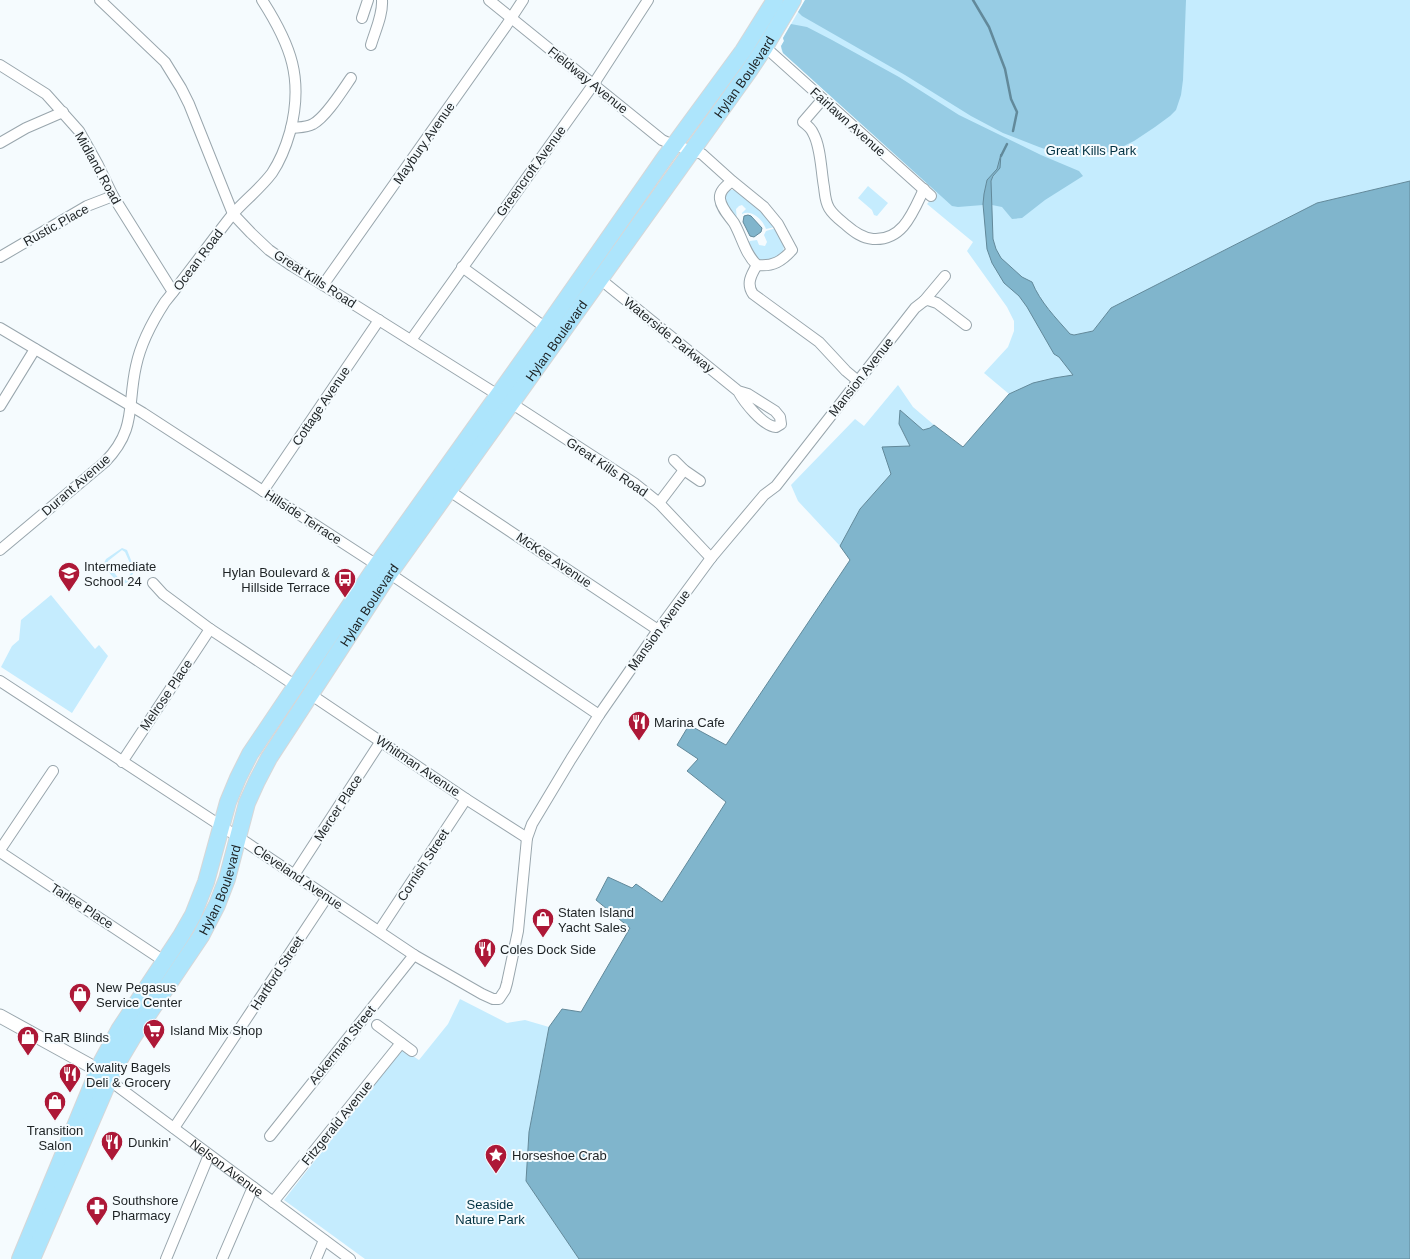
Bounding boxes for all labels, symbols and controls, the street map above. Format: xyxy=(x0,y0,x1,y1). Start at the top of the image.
street label: Hylan Boulevard xyxy=(711,33,777,120)
street label: Fieldway Avenue xyxy=(545,43,631,117)
street label: Fairlawn Avenue xyxy=(807,84,889,160)
street label: Maybury Avenue xyxy=(390,99,458,187)
street label: Greencroft Avenue xyxy=(493,123,569,219)
street label: Midland Road xyxy=(72,129,124,207)
park label: Great Kills Park xyxy=(1046,143,1137,158)
street label: Rustic Place xyxy=(21,201,91,249)
street label: Ocean Road xyxy=(170,226,226,294)
street label: Great Kills Road xyxy=(271,247,359,311)
street label: Waterside Parkway xyxy=(621,294,717,376)
street label: Hylan Boulevard xyxy=(522,297,590,384)
street label: Mansion Avenue xyxy=(826,335,896,419)
street label: Cottage Avenue xyxy=(289,364,353,448)
street label: Great Kills Road xyxy=(564,434,650,500)
street label: Durant Avenue xyxy=(39,451,113,519)
street label: Hillside Terrace xyxy=(262,487,344,547)
street label: McKee Avenue xyxy=(514,529,594,591)
place label: Intermediate School 24 xyxy=(84,559,156,589)
school or university icon: Intermediate School 24 xyxy=(56,560,82,593)
street label: Hylan Boulevard xyxy=(336,561,401,649)
place label: Hylan Boulevard & Hillside Terrace xyxy=(222,565,330,595)
bus stop icon: Hylan Boulevard & Hillside Terrace xyxy=(332,566,358,599)
street label: Mansion Avenue xyxy=(625,587,693,673)
street label: Melrose Place xyxy=(137,657,195,733)
restaurant icon: Marina Cafe xyxy=(626,709,652,742)
place label: Marina Cafe xyxy=(654,715,725,730)
street label: Whitman Avenue xyxy=(373,732,463,800)
street label: Mercer Place xyxy=(311,772,365,844)
street label: Cornish Street xyxy=(394,826,452,904)
street label: Cleveland Avenue xyxy=(250,842,346,912)
street label: Hylan Boulevard xyxy=(195,843,243,937)
street label: Tarlee Place xyxy=(48,880,116,932)
place label: Staten Island Yacht Sales xyxy=(558,905,634,935)
shop icon: Staten Island Yacht Sales xyxy=(530,906,556,939)
street label: Hartford Street xyxy=(247,933,307,1013)
restaurant icon: Coles Dock Side xyxy=(472,936,498,969)
place label: Coles Dock Side xyxy=(500,942,596,957)
place label: New Pegasus Service Center xyxy=(96,980,183,1010)
shop icon: New Pegasus Service Center xyxy=(67,981,93,1014)
street label: Ackerman Street xyxy=(306,1002,379,1087)
supermarket icon: Island Mix Shop xyxy=(141,1017,167,1050)
place label: Island Mix Shop xyxy=(170,1023,263,1038)
shop icon: RaR Blinds xyxy=(15,1024,41,1057)
place label: RaR Blinds xyxy=(44,1030,110,1045)
place label: Kwality Bagels Deli & Grocery xyxy=(86,1060,171,1090)
restaurant icon: Kwality Bagels Deli & Grocery xyxy=(57,1061,83,1094)
street label: Fitzgerald Avenue xyxy=(298,1078,376,1168)
shop icon: Transition Salon xyxy=(42,1089,68,1122)
place label: Transition Salon xyxy=(27,1123,83,1153)
restaurant icon: Dunkin' xyxy=(99,1129,125,1162)
place label: Dunkin' xyxy=(128,1135,171,1150)
street label: Nelson Avenue xyxy=(188,1136,267,1200)
place icon: Horseshoe Crab xyxy=(483,1142,509,1175)
place label: Horseshoe Crab xyxy=(512,1148,607,1163)
place label: Southshore Pharmacy xyxy=(112,1193,179,1223)
pharmacy icon: Southshore Pharmacy xyxy=(84,1194,110,1227)
park label: Seaside Nature Park xyxy=(455,1197,525,1227)

